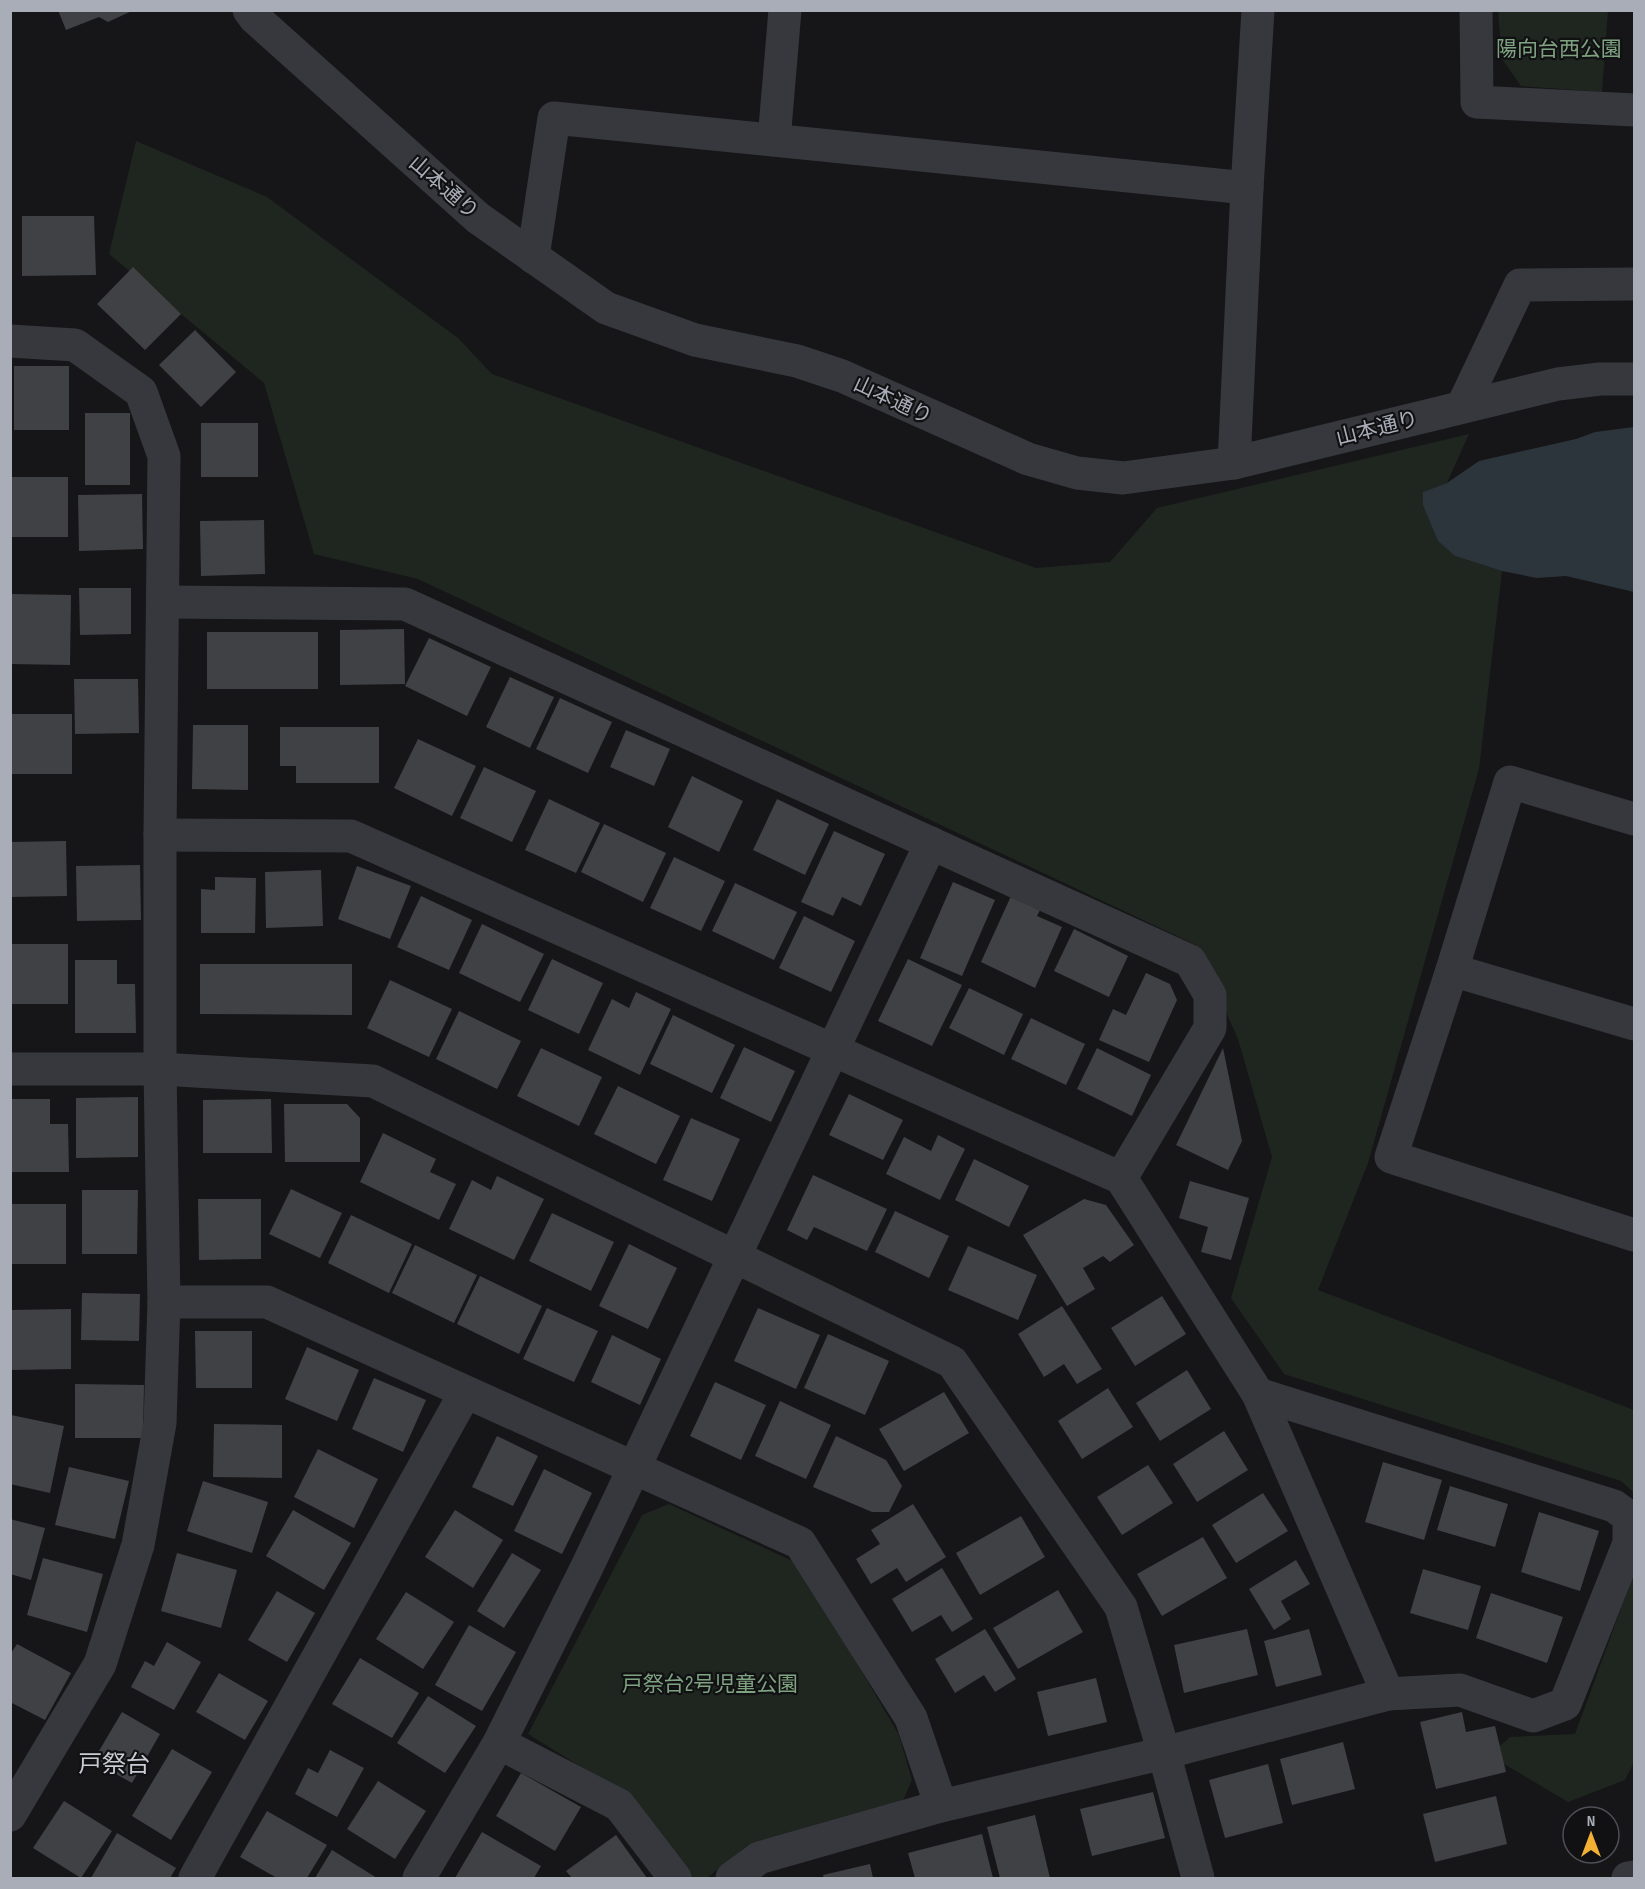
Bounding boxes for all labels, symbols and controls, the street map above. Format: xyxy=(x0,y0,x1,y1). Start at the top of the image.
park label: 陽向台西公園 xyxy=(1496,37,1622,62)
street label: 山本通り xyxy=(404,150,484,224)
street label: 山本通り xyxy=(849,371,936,430)
street label: 山本通り xyxy=(1333,406,1421,451)
park label: 戸祭台2号児童公園 xyxy=(622,1672,798,1697)
district label: 戸祭台 xyxy=(78,1750,150,1779)
north arrow xyxy=(1561,1805,1621,1865)
text: N xyxy=(1587,1812,1595,1831)

